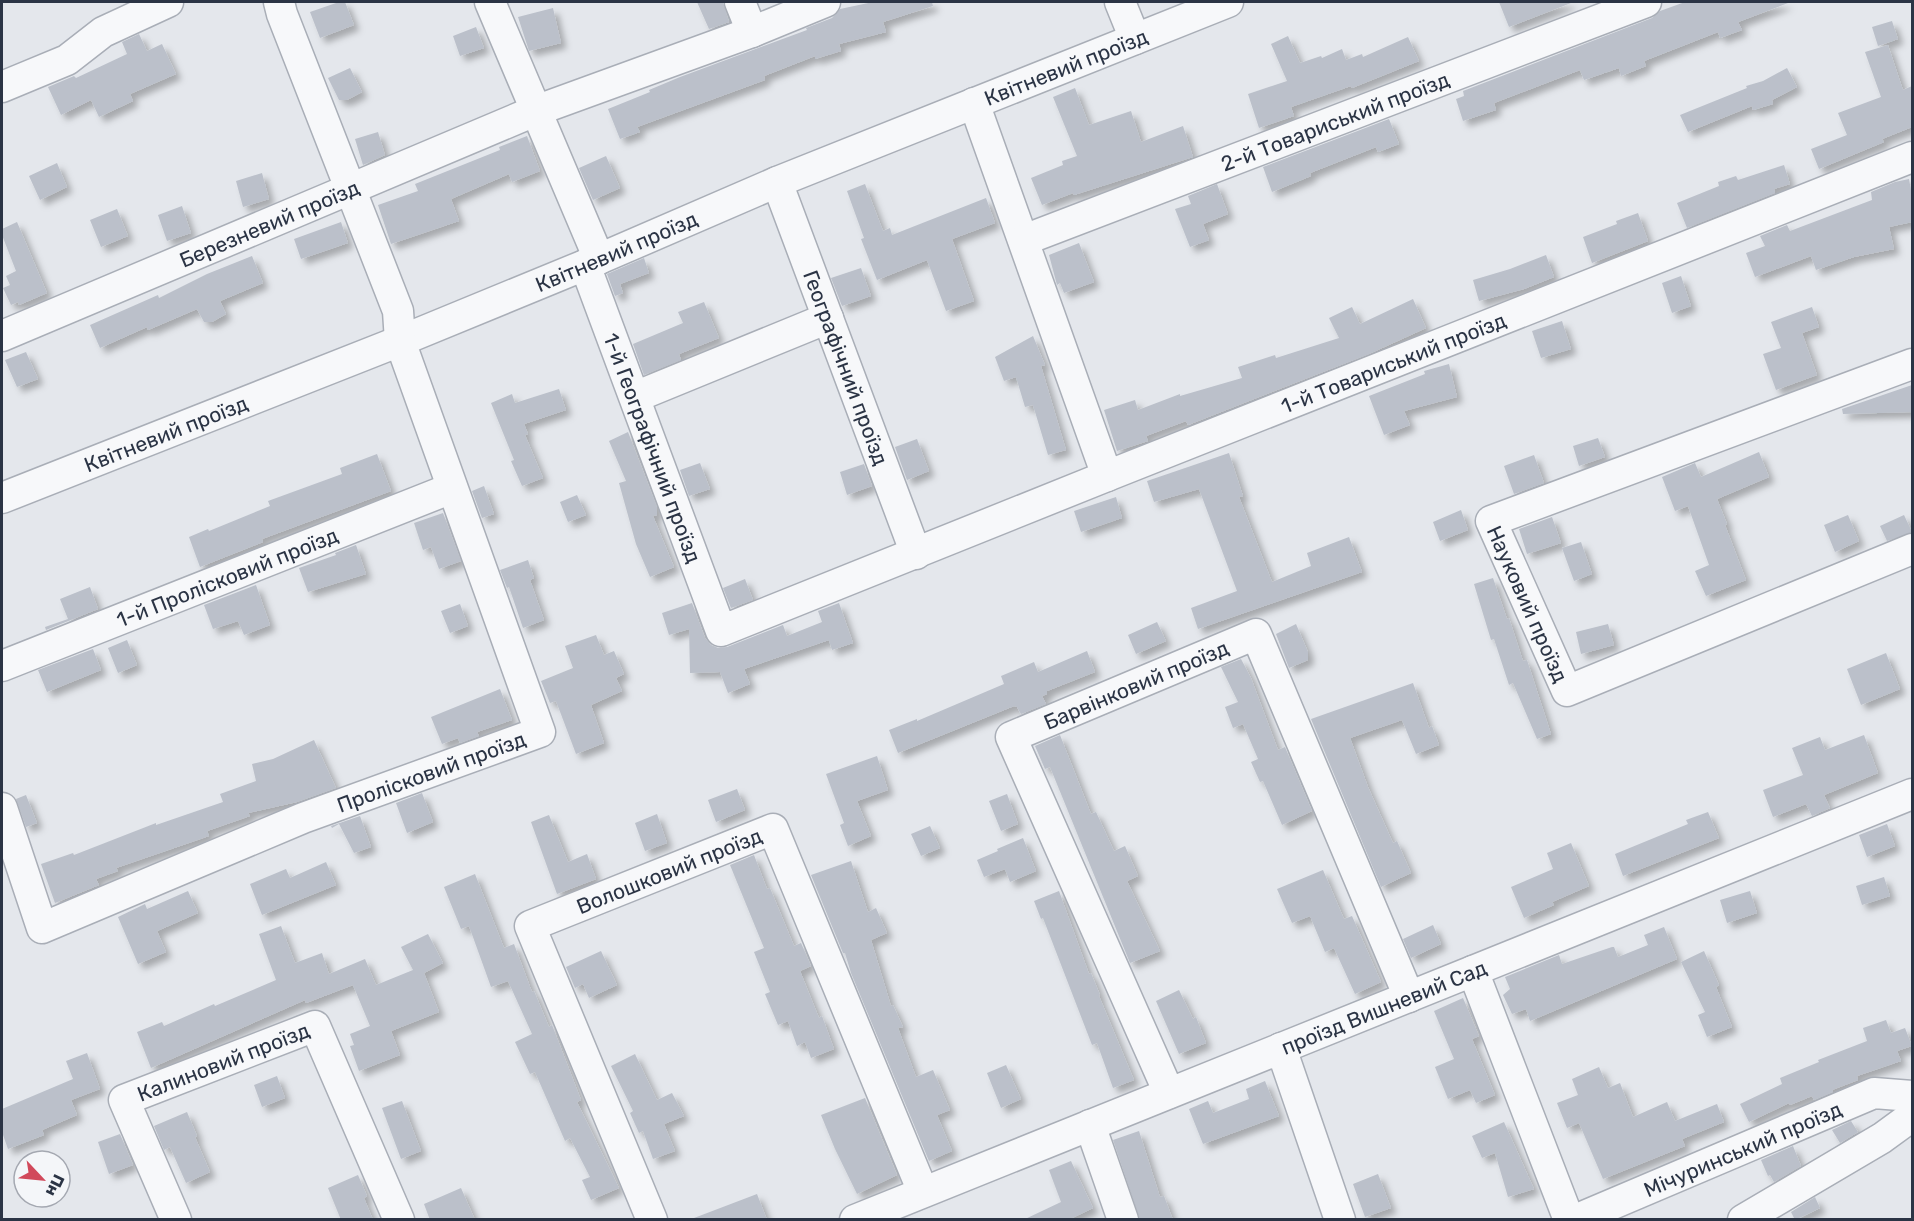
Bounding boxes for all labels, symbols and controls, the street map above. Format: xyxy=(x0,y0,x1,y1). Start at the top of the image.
street label: Квітневий проїзд xyxy=(981,23,1151,111)
street label: 2-й Товариський проїзд xyxy=(1217,66,1453,176)
street label: Березневий проїзд xyxy=(175,174,363,272)
street label: Квітневий проїзд xyxy=(532,206,701,297)
street label: Географічний проїзд xyxy=(799,267,894,468)
street label: 1-й Товариський проїзд xyxy=(1277,307,1509,418)
street label: 1-й Географічний проїзд xyxy=(599,329,707,566)
street label: Квітневий проїзд xyxy=(80,390,251,477)
street label: 1-й Пролісковий проїзд xyxy=(113,522,341,632)
street label: Науковий проїзд xyxy=(1482,522,1574,686)
street label: Барвінковий проїзд xyxy=(1040,635,1232,734)
street label: Пролісковий проїзд xyxy=(333,726,529,817)
street label: Волошковий проїзд xyxy=(573,822,765,919)
street label: проїзд Вишневий Сад xyxy=(1277,954,1490,1060)
street label: Калиновий проїзд xyxy=(133,1017,313,1106)
street label: Мічуринський проїзд xyxy=(1640,1096,1845,1202)
north arrow xyxy=(12,1149,72,1209)
text: Пн xyxy=(42,1171,68,1199)

